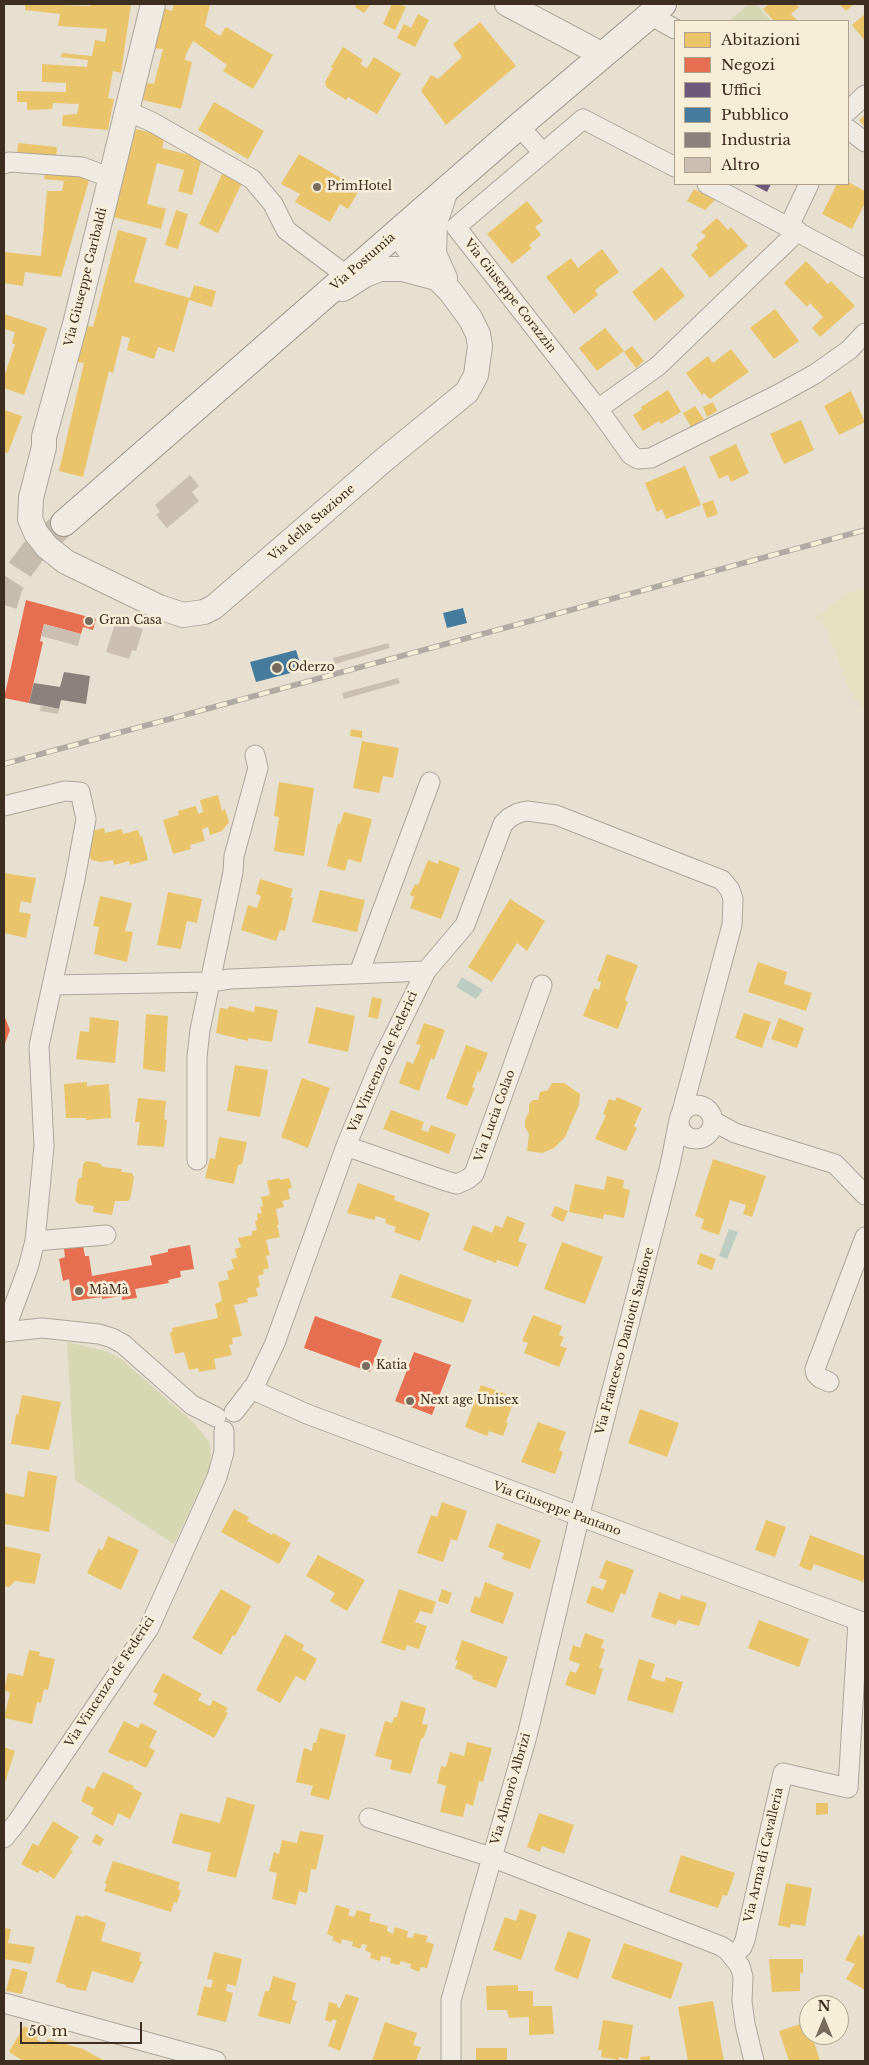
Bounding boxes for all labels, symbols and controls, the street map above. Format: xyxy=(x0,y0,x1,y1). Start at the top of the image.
legend xyxy=(674,20,849,185)
text: Abitazioni xyxy=(721,30,800,49)
text: Negozi xyxy=(721,55,775,74)
text: Uffici xyxy=(721,80,761,99)
text: Pubblico xyxy=(721,105,789,124)
text: Industria xyxy=(721,130,791,149)
text: Altro xyxy=(721,155,760,174)
place label: PrimHotel xyxy=(327,180,392,194)
marker: PrimHotel xyxy=(311,181,323,193)
street label: Via Giuseppe Garibaldi xyxy=(62,206,110,348)
street label: Via Postumia xyxy=(328,230,398,294)
street label: Via Giuseppe Corazzin xyxy=(461,236,559,356)
street label: Via della Stazione xyxy=(266,482,358,564)
place label: Gran Casa xyxy=(99,614,162,628)
marker: Gran Casa xyxy=(83,615,95,627)
marker: Oderzo xyxy=(270,661,284,675)
place label: Oderzo xyxy=(288,661,335,675)
street label: Via Vincenzo de Federici xyxy=(345,989,421,1135)
street label: Via Lucia Colao xyxy=(472,1068,518,1164)
street label: Via Francesco Daniotti Sanfiore xyxy=(593,1246,657,1436)
place label: MàMà xyxy=(89,1284,128,1298)
marker: MàMà xyxy=(73,1285,85,1297)
place label: Katia xyxy=(376,1359,407,1373)
marker: Katia xyxy=(360,1360,372,1372)
place label: Next age Unisex xyxy=(420,1394,519,1408)
marker: Next age Unisex xyxy=(404,1395,416,1407)
street label: Via Giuseppe Pantano xyxy=(491,1479,623,1539)
street label: Via Vincenzo de Federici xyxy=(62,1614,158,1750)
street label: Via Almorò Albrizi xyxy=(488,1731,534,1847)
street label: Via Arma di Cavalleria xyxy=(741,1786,787,1924)
north arrow xyxy=(799,1995,849,2045)
text: N xyxy=(817,1997,831,2015)
scale bar xyxy=(22,2012,145,2044)
text: 50 m xyxy=(28,2021,68,2040)

